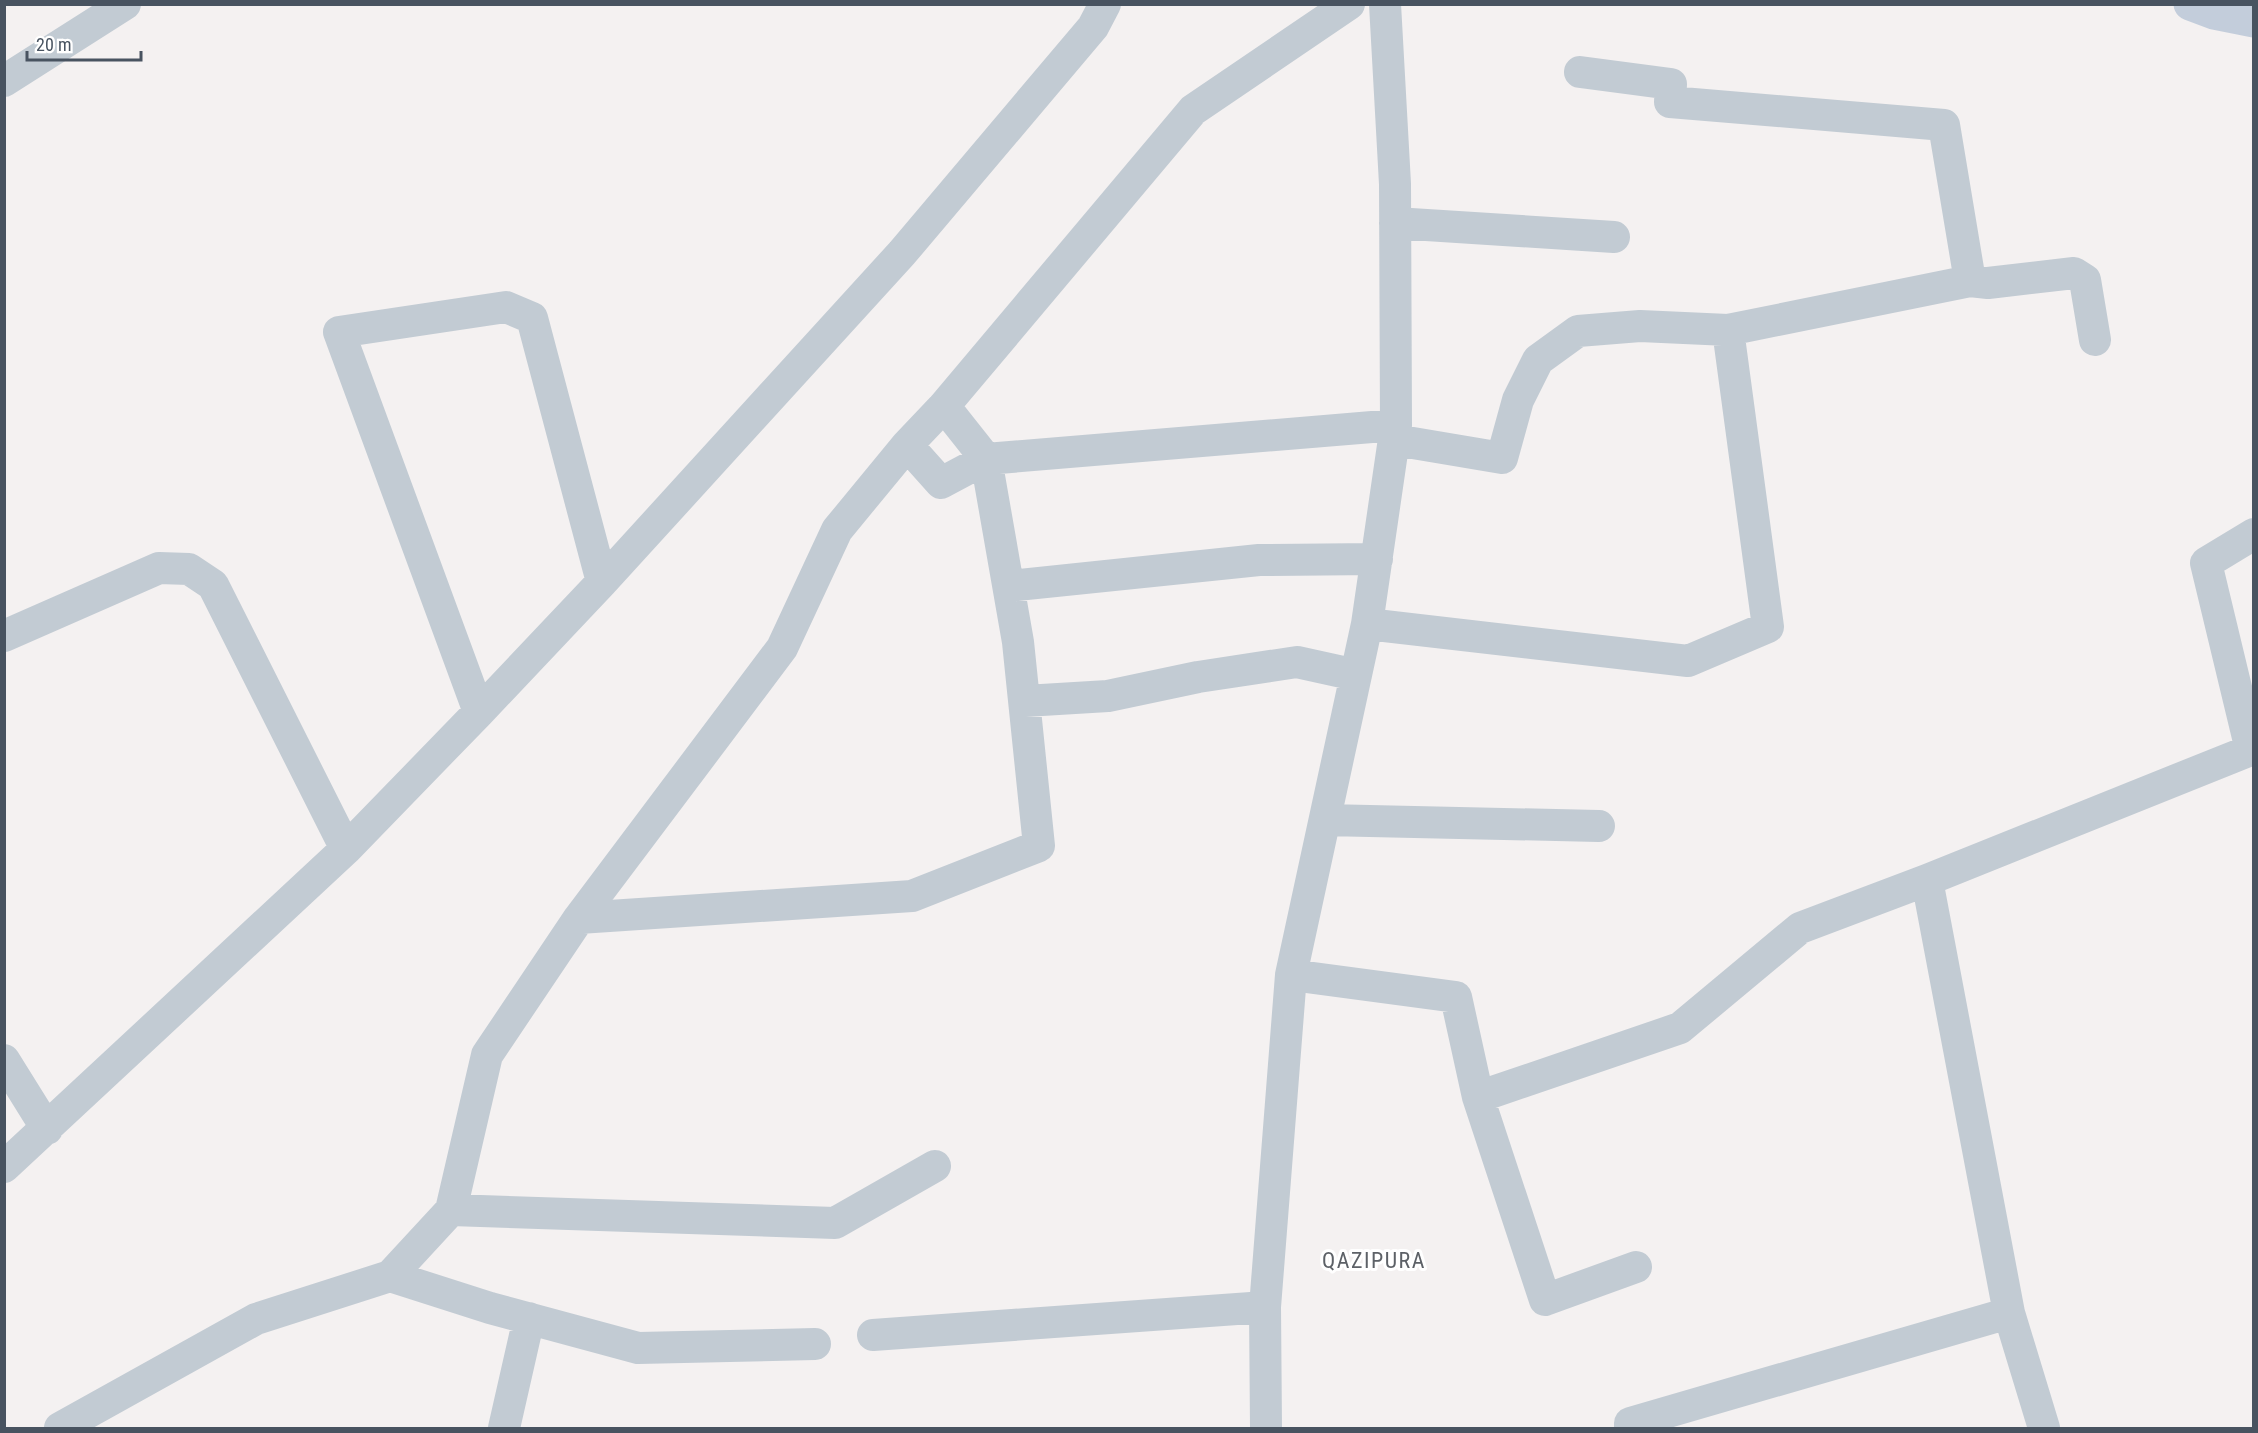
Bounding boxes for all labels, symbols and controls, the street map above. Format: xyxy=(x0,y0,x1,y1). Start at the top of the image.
scale bar xyxy=(27,24,141,62)
text: 20 m xyxy=(36,34,71,55)
district label: QAZIPURA xyxy=(1322,1248,1426,1273)

